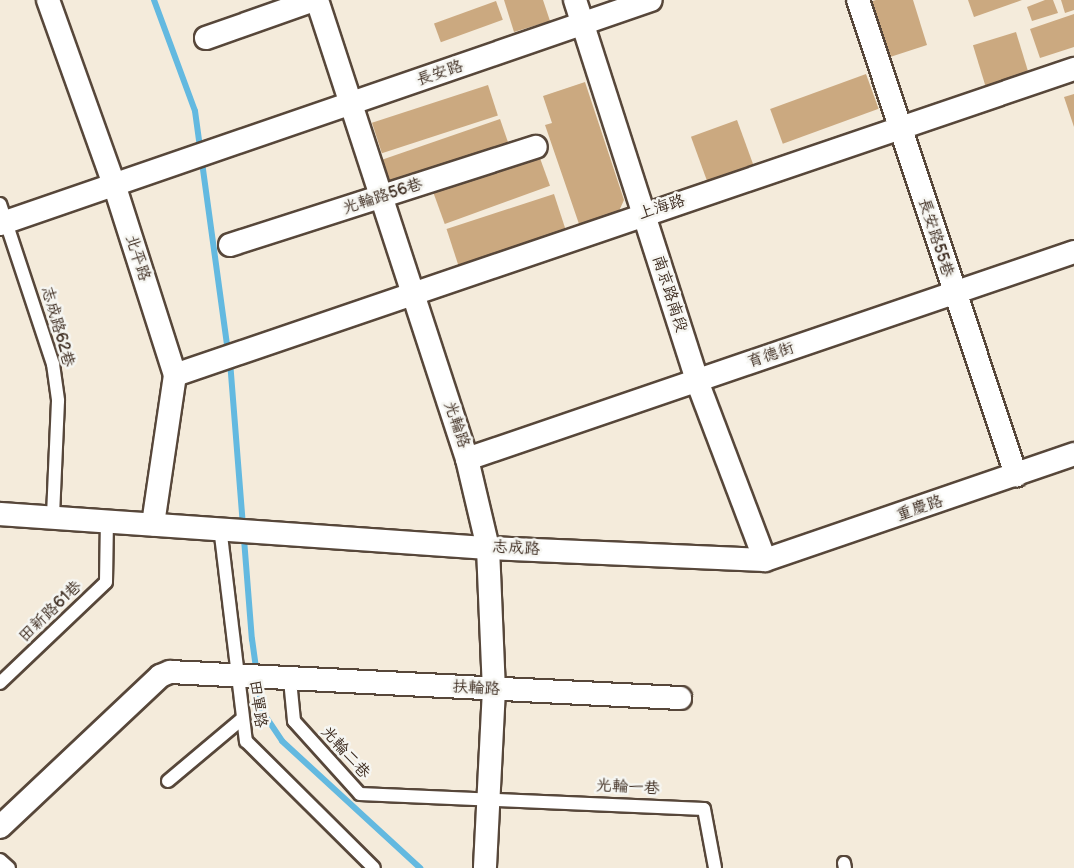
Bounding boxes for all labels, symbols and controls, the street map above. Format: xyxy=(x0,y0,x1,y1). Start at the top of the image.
street label: 長安路 xyxy=(414,57,466,91)
street label: 光輪路56巷 xyxy=(341,175,425,219)
street label: 上海路 xyxy=(636,191,688,225)
street label: 長安路55巷 xyxy=(913,196,957,280)
street label: 北平路 xyxy=(120,232,154,284)
street label: 南京路南段 xyxy=(648,253,690,335)
street label: 志成路62巷 xyxy=(36,284,78,370)
street label: 育德街 xyxy=(745,339,797,373)
street label: 光輪路 xyxy=(439,399,473,451)
street label: 重慶路 xyxy=(894,492,946,526)
street label: 志成路 xyxy=(492,538,540,560)
street label: 田新路61巷 xyxy=(16,577,86,647)
street label: 扶輪路 xyxy=(452,678,500,700)
street label: 田單路 xyxy=(244,679,270,729)
street label: 光輪二巷 xyxy=(316,723,374,783)
street label: 光輪一巷 xyxy=(596,777,660,799)

